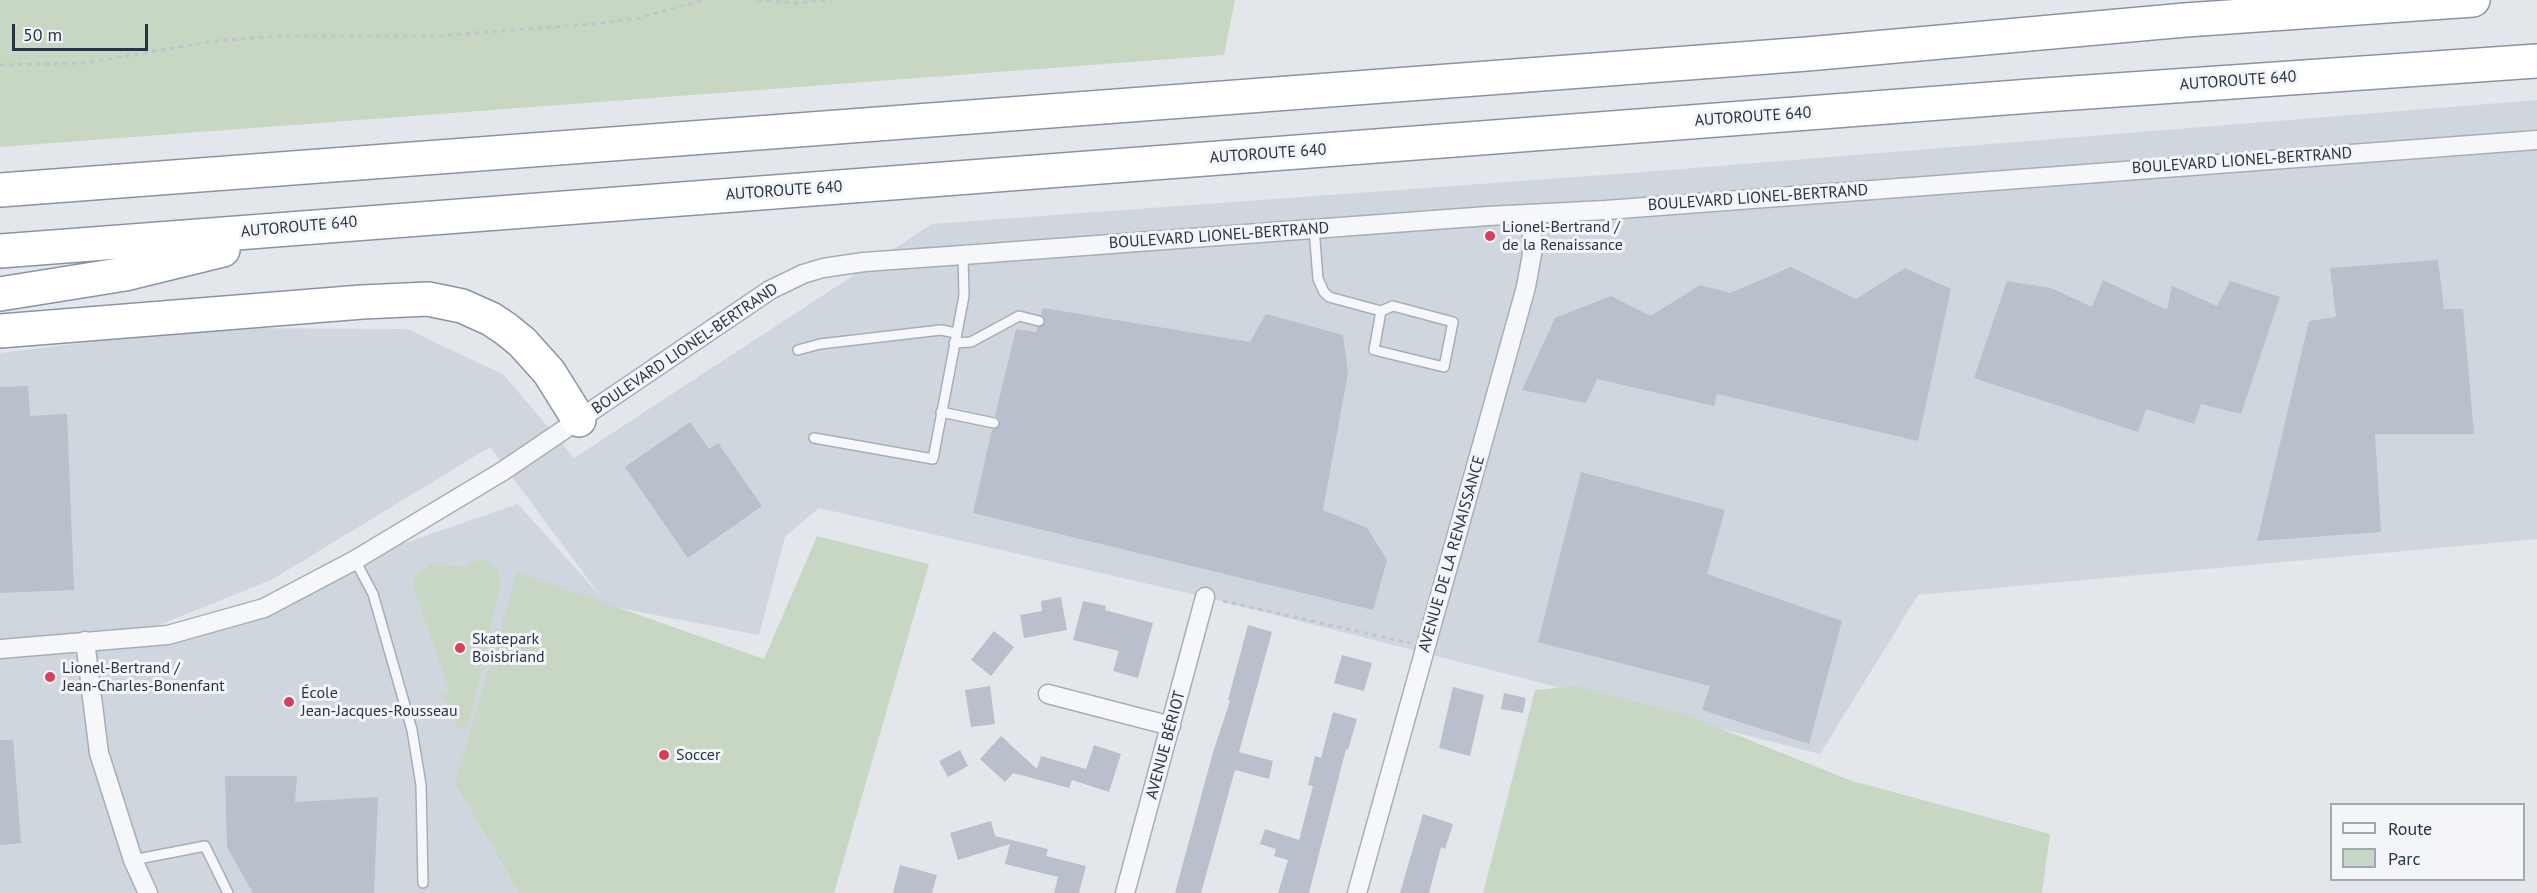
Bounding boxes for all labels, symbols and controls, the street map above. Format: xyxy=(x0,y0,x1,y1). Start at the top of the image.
scale bar xyxy=(15,12,152,50)
text: 50 m xyxy=(23,23,62,46)
street label: AUTOROUTE 640 xyxy=(2179,67,2297,95)
street label: AUTOROUTE 640 xyxy=(1694,103,1812,131)
street label: AUTOROUTE 640 xyxy=(1209,140,1327,168)
street label: BOULEVARD LIONEL-BERTRAND xyxy=(2131,144,2353,178)
street label: AUTOROUTE 640 xyxy=(725,177,843,205)
street label: BOULEVARD LIONEL-BERTRAND xyxy=(1647,181,1869,215)
street label: AUTOROUTE 640 xyxy=(240,212,358,242)
place label: Lionel-Bertrand / de la Renaissance xyxy=(1502,217,1623,255)
street label: BOULEVARD LIONEL-BERTRAND xyxy=(1108,219,1330,253)
marker: Lionel-Bertrand / de la Renaissance xyxy=(1483,229,1497,243)
street label: BOULEVARD LIONEL-BERTRAND xyxy=(588,279,782,419)
street label: AVENUE DE LA RENAISSANCE xyxy=(1415,454,1489,654)
place label: Skatepark Boisbriand xyxy=(472,629,545,667)
marker: Skatepark Boisbriand xyxy=(453,641,467,655)
place label: Lionel-Bertrand / Jean-Charles-Bonenfant xyxy=(62,658,225,696)
marker: Lionel-Bertrand / Jean-Charles-Bonenfant xyxy=(43,670,57,684)
place label: École Jean-Jacques-Rousseau xyxy=(301,683,458,721)
street label: AVENUE BÉRIOT xyxy=(1142,689,1190,801)
marker: École Jean-Jacques-Rousseau xyxy=(282,695,296,709)
place label: Soccer xyxy=(676,745,720,765)
marker: Soccer xyxy=(657,748,671,762)
legend xyxy=(2330,803,2525,881)
text: Route xyxy=(2388,817,2432,840)
text: Parc xyxy=(2388,847,2421,870)

